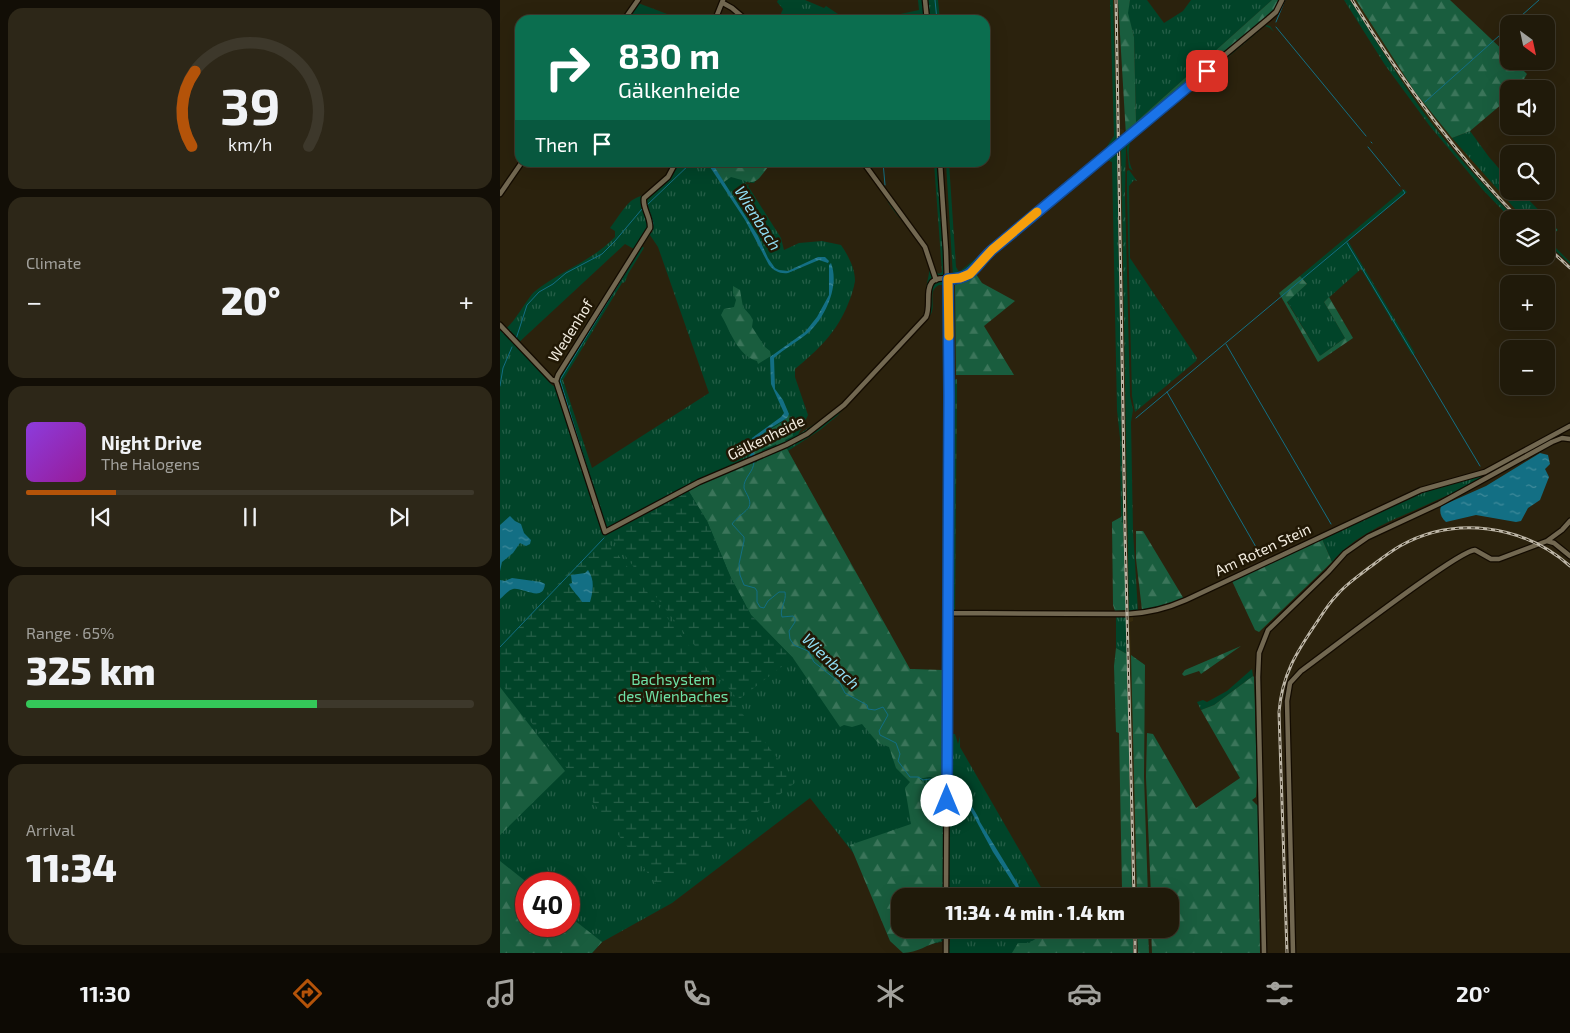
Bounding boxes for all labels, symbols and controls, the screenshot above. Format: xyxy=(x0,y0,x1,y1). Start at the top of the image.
north arrow xyxy=(1500,15,1555,70)
map controls xyxy=(1500,15,1555,395)
text: 830 m xyxy=(618,34,720,76)
icon: right xyxy=(535,35,600,100)
pin xyxy=(1186,50,1228,92)
icon: arrive xyxy=(1193,57,1221,85)
text: 39 xyxy=(220,73,280,135)
text: Gälkenheide xyxy=(618,76,740,102)
button: sound xyxy=(1500,80,1555,135)
icon: arrive xyxy=(588,130,616,158)
text: km/h xyxy=(228,133,272,155)
text: Then xyxy=(535,133,578,156)
button: search xyxy=(1500,145,1555,200)
water label: Wienbach xyxy=(731,182,786,253)
button: layers xyxy=(1500,210,1555,265)
text: Climate xyxy=(26,253,81,272)
button: + xyxy=(1500,275,1555,330)
text: 20° xyxy=(221,277,280,323)
text: − xyxy=(26,284,42,318)
text: + xyxy=(459,284,474,318)
street label: Wedenhof xyxy=(544,296,597,365)
button: − xyxy=(1500,340,1555,395)
street label: Gälkenheide xyxy=(724,411,807,463)
text: Night Drive xyxy=(101,431,202,454)
text: The Halogens xyxy=(101,454,200,473)
icon: previous xyxy=(87,503,115,531)
icon: pause xyxy=(236,503,264,531)
icon: next xyxy=(385,503,413,531)
street label: Am Roten Stein xyxy=(1212,519,1313,579)
text: Range · 65% xyxy=(26,623,114,642)
water label: Wienbach xyxy=(799,629,864,693)
text: 325 km xyxy=(26,647,155,693)
park label: Bachsystem des Wienbaches xyxy=(618,670,728,705)
position arrow xyxy=(920,774,972,826)
text: Arrival xyxy=(26,820,75,839)
text: 11:34 xyxy=(26,844,117,890)
speed limit sign: 40 xyxy=(515,872,580,937)
text: 11:34 · 4 min · 1.4 km xyxy=(945,901,1125,924)
icon: directions xyxy=(290,976,325,1011)
icon: music xyxy=(484,976,519,1011)
icon: phone xyxy=(679,976,714,1011)
icon: climate xyxy=(873,976,908,1011)
icon: car xyxy=(1067,976,1102,1011)
icon: filters xyxy=(1262,976,1297,1011)
text: 11:30 xyxy=(80,980,131,1006)
text: 20° xyxy=(1456,980,1490,1006)

